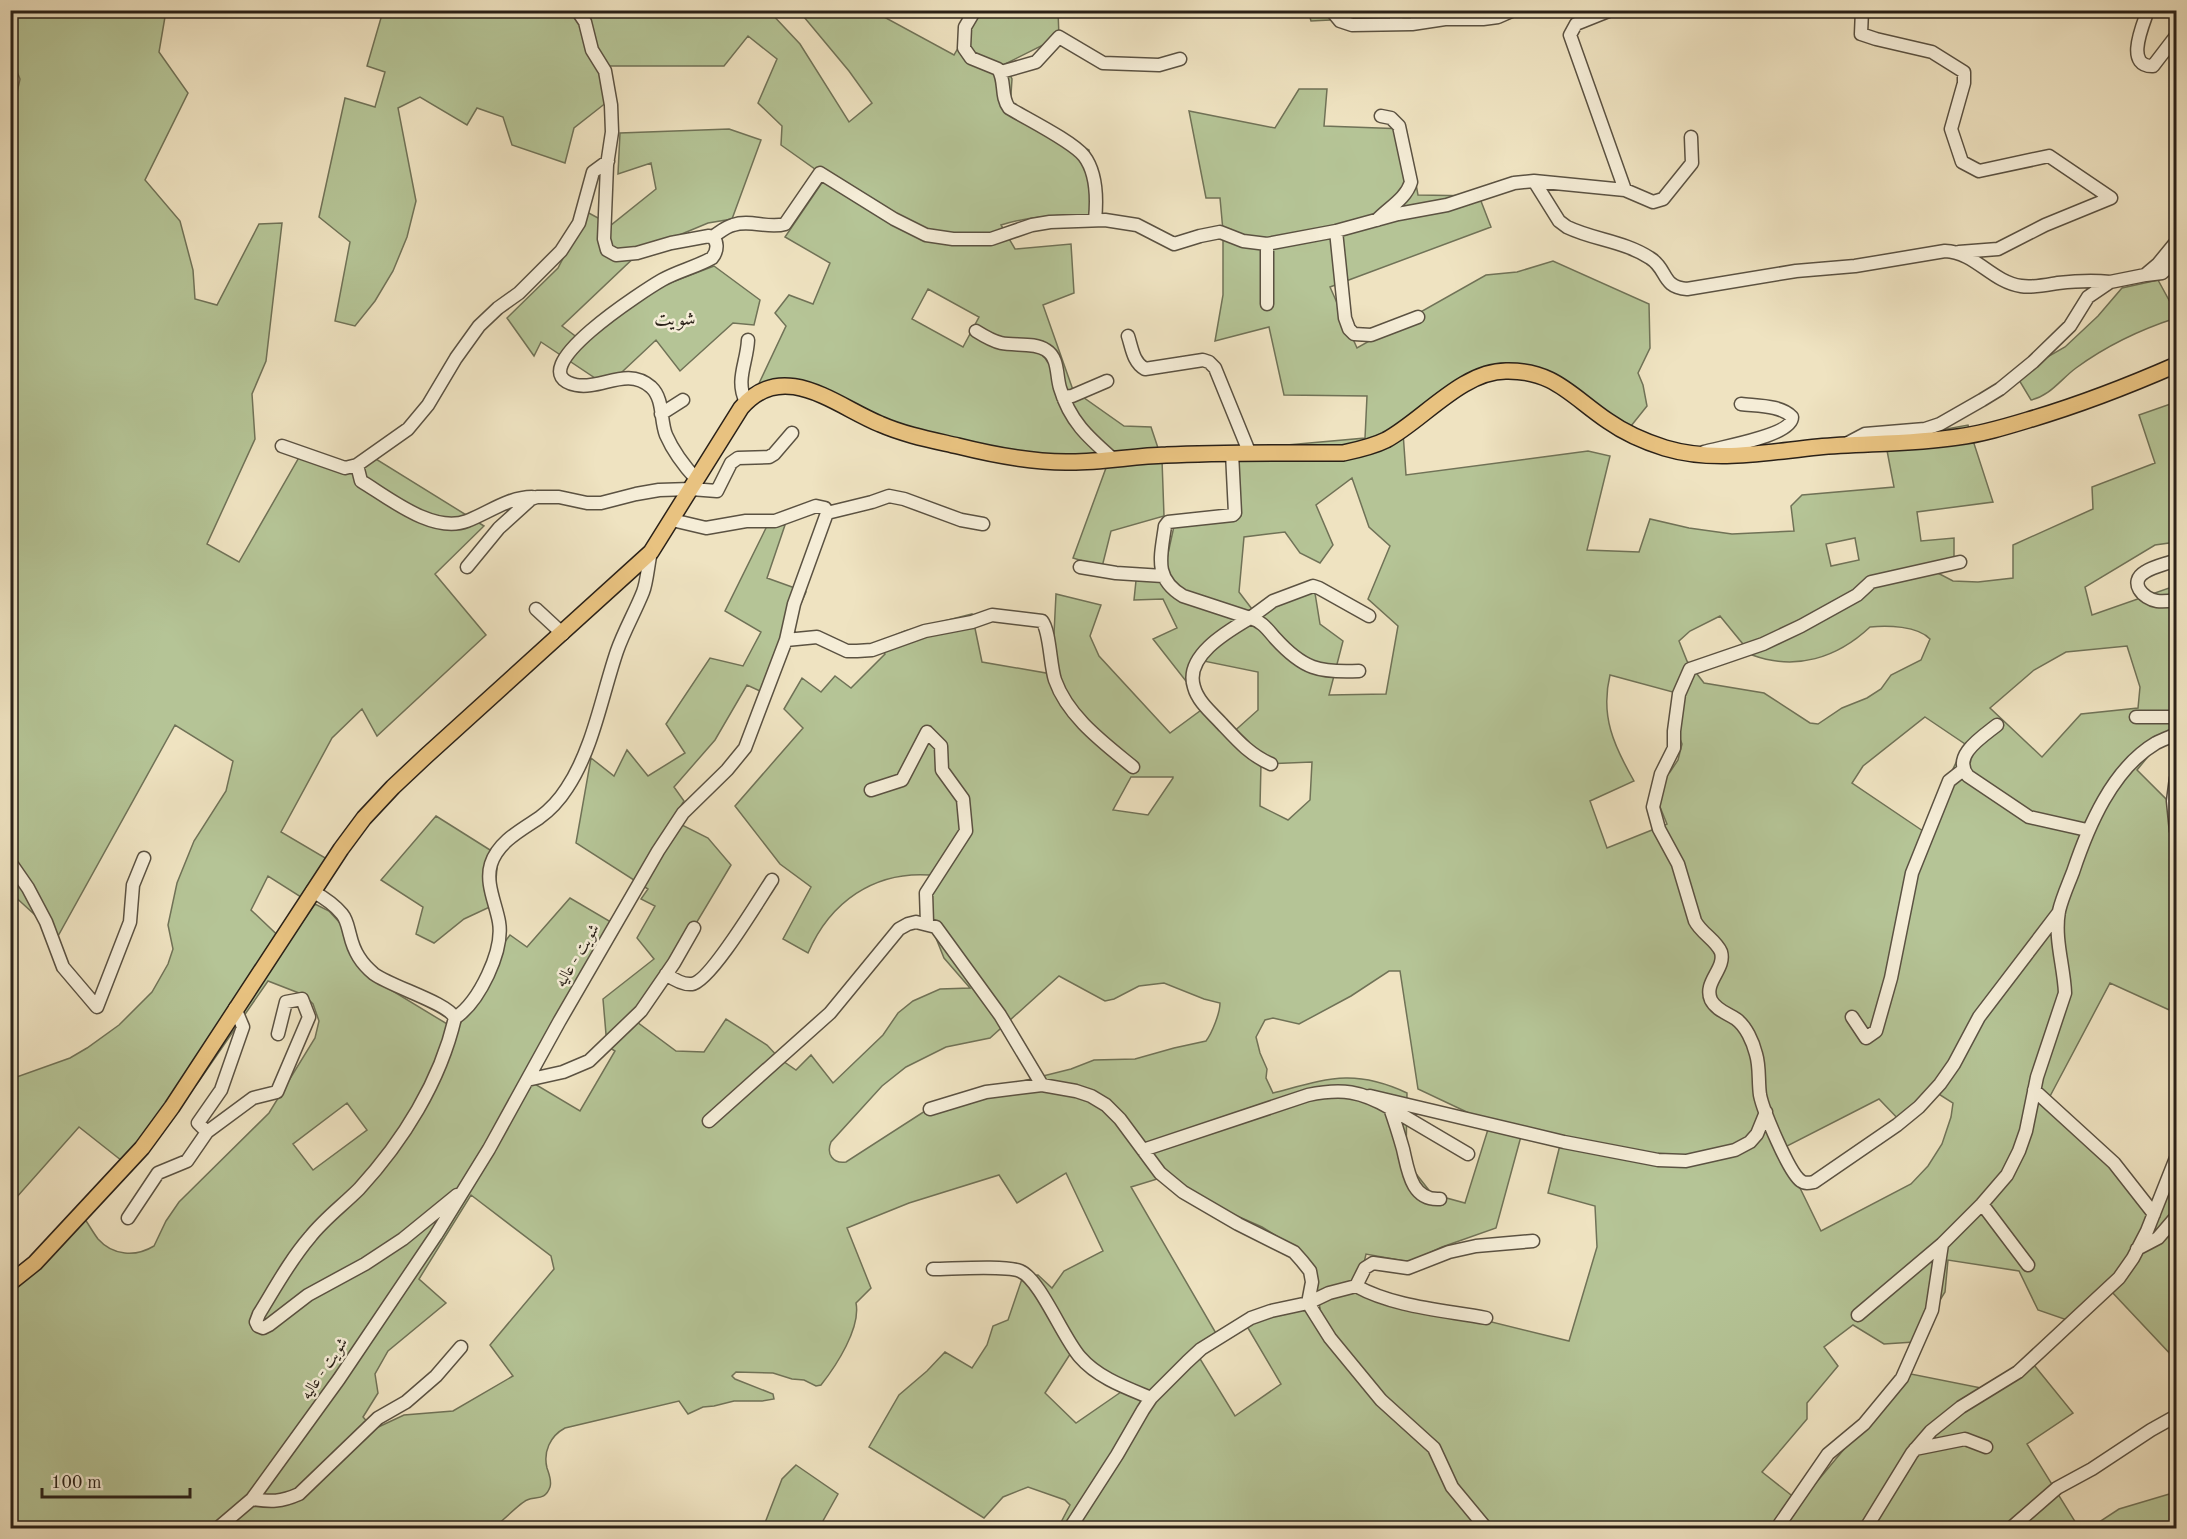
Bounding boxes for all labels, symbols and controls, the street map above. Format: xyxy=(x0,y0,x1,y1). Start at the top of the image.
district label: شويت xyxy=(654,310,696,331)
street label: شويت - عاليه xyxy=(553,922,604,991)
street label: شويت - عاليه xyxy=(299,1335,352,1403)
scale bar xyxy=(42,1461,190,1499)
text: 100 m xyxy=(51,1474,102,1492)

